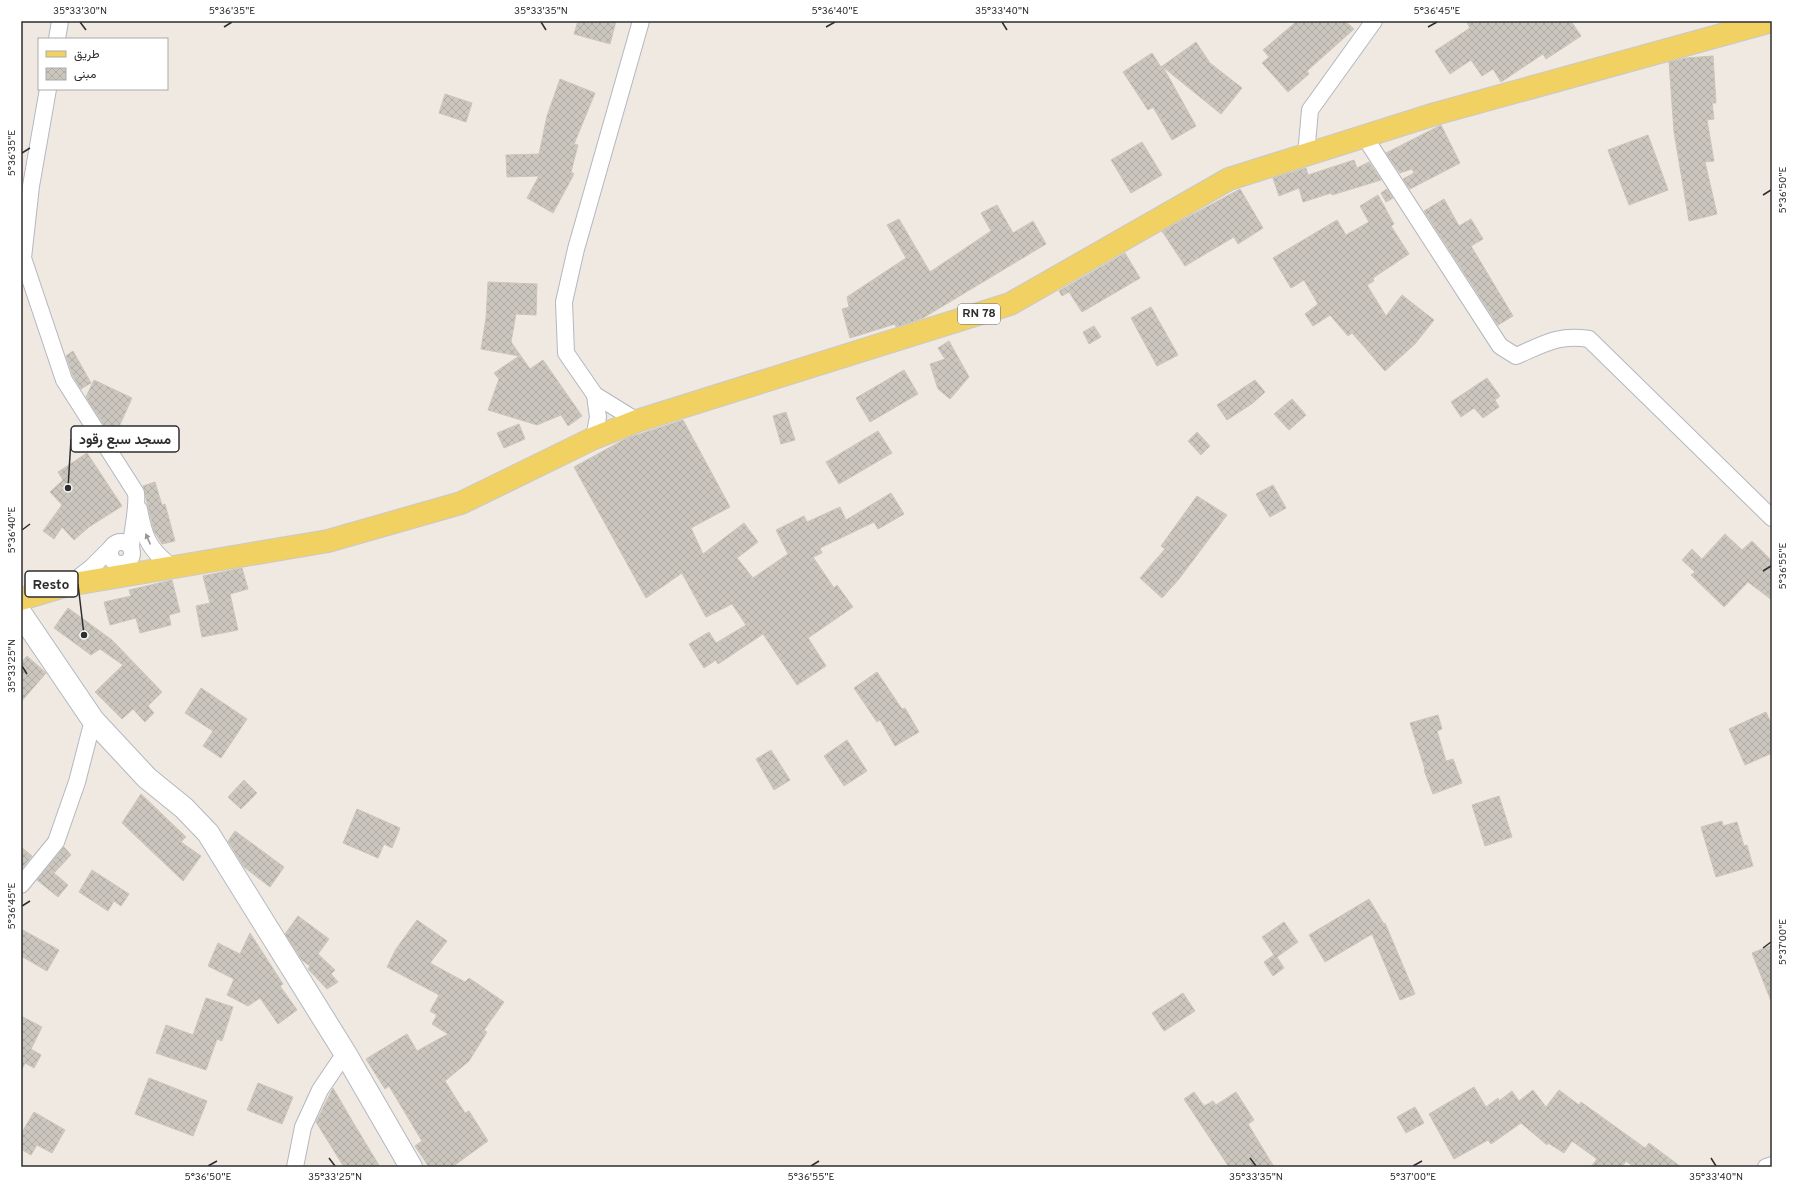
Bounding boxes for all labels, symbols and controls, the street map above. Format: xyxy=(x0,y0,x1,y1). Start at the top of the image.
text: 35°33'30"N xyxy=(53,5,107,18)
text: 5°36'35"E xyxy=(209,5,255,18)
text: 35°33'35"N xyxy=(514,5,568,18)
text: 5°36'40"E xyxy=(811,5,859,18)
text: 35°33'40"N xyxy=(975,5,1029,18)
text: 5°36'45"E xyxy=(1414,5,1460,18)
legend xyxy=(38,38,168,90)
text: طريق xyxy=(74,47,100,63)
text: مبنى xyxy=(74,67,96,83)
text: 5°36'35"E xyxy=(6,130,19,176)
text: 5°36'50"E xyxy=(1777,166,1790,214)
road number: RN 78 xyxy=(958,304,1000,324)
callout: مسجد سبع رقود xyxy=(71,426,179,452)
text: مسجد سبع رقود xyxy=(79,432,171,449)
text: 5°36'40"E xyxy=(6,506,19,554)
one-way arrow xyxy=(144,533,150,545)
text: 5°36'55"E xyxy=(1777,543,1790,589)
callout: Resto xyxy=(25,571,78,597)
text: Resto xyxy=(33,577,70,594)
text: 35°33'25"N xyxy=(6,639,19,693)
text: 5°36'45"E xyxy=(6,883,19,929)
text: 5°37'00"E xyxy=(1777,919,1790,965)
text: 5°36'50"E xyxy=(184,1171,232,1184)
text: 35°33'25"N xyxy=(308,1171,362,1184)
text: 5°36'55"E xyxy=(788,1171,834,1184)
text: 35°33'35"N xyxy=(1229,1171,1283,1184)
text: 5°37'00"E xyxy=(1390,1171,1436,1184)
text: 35°33'40"N xyxy=(1689,1171,1743,1184)

